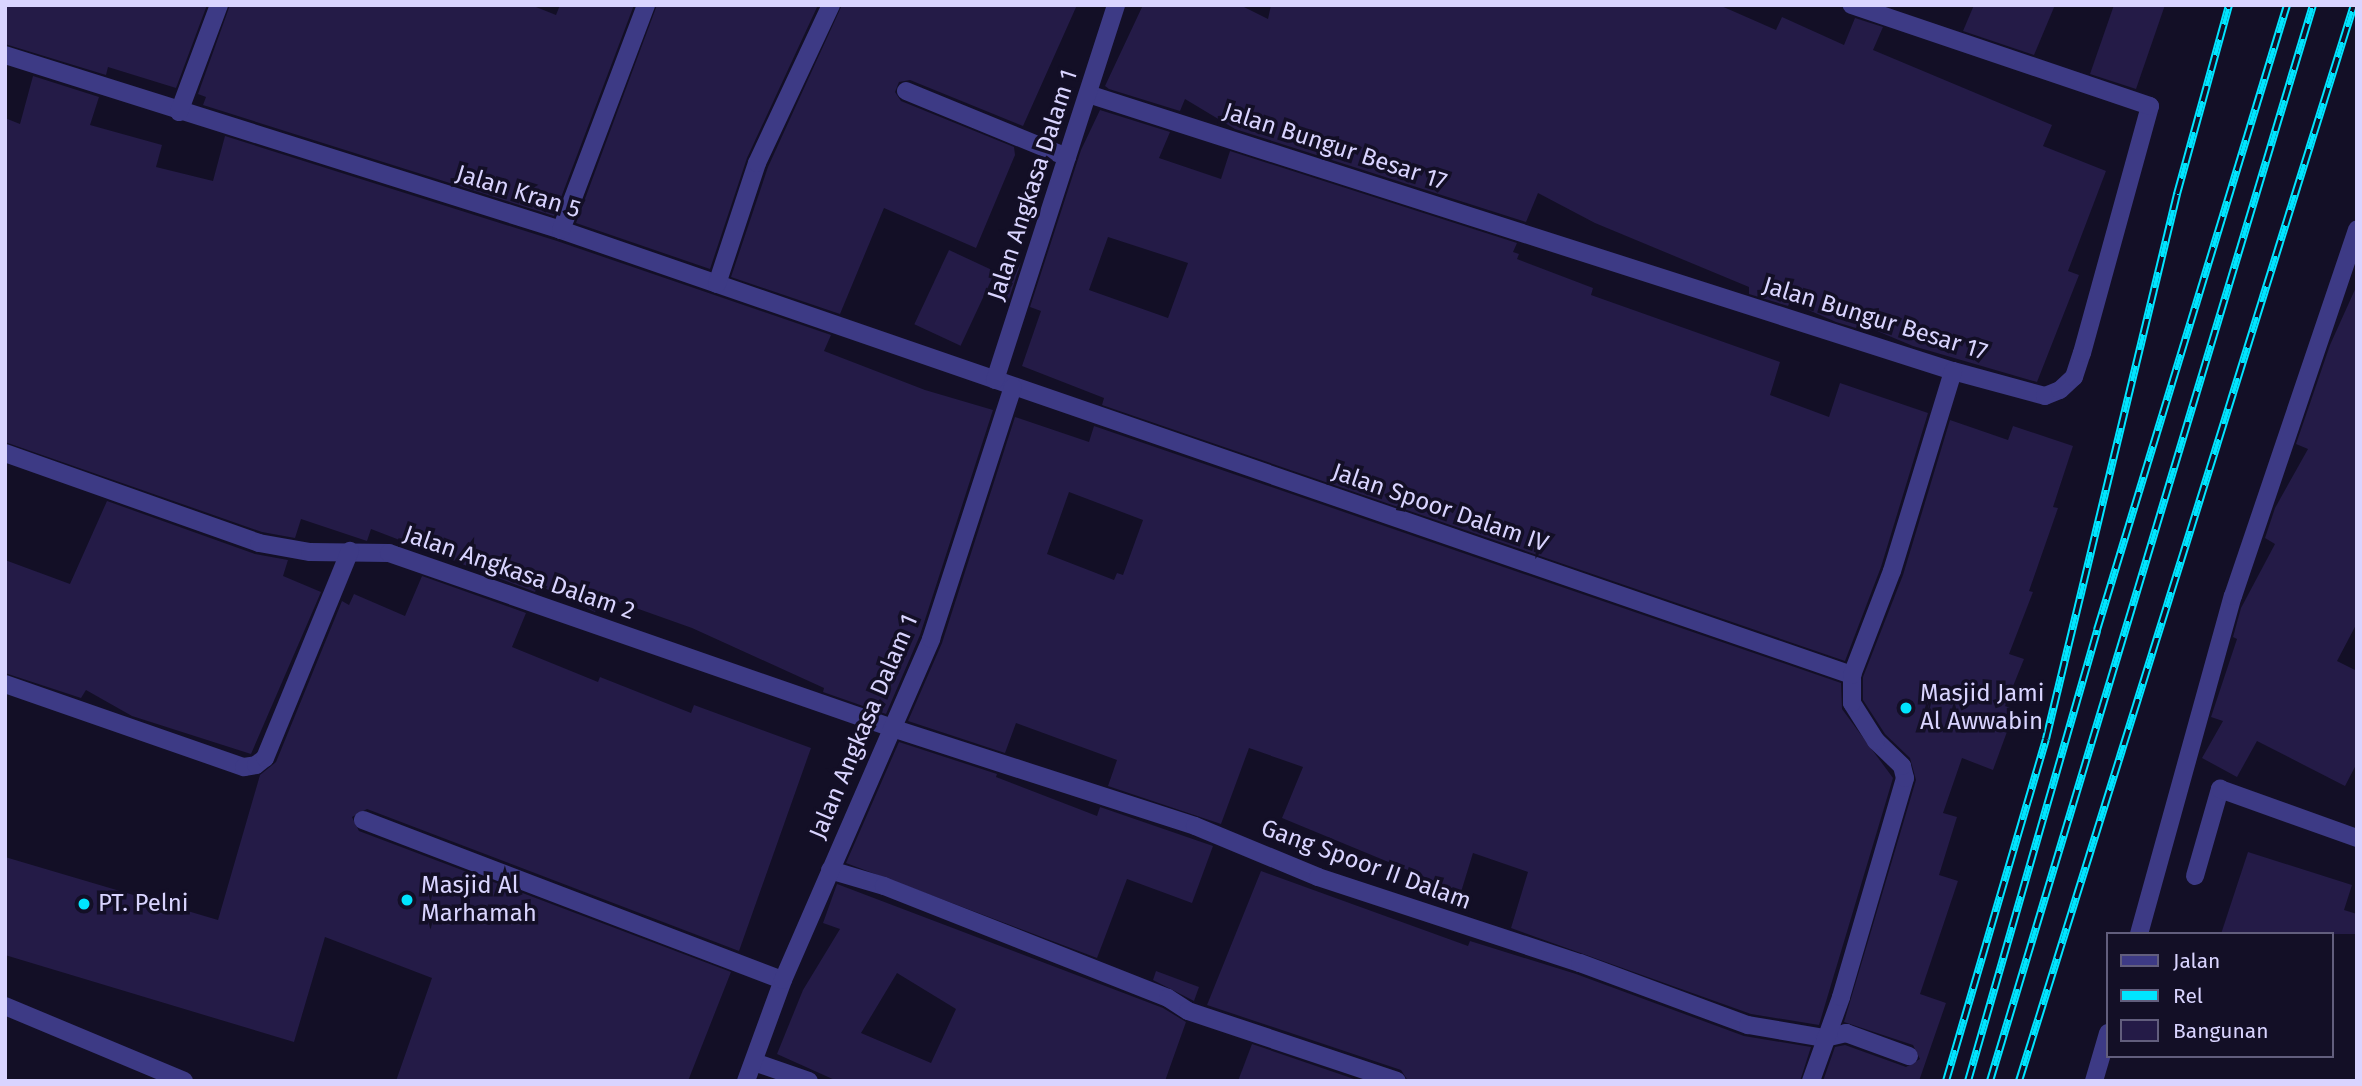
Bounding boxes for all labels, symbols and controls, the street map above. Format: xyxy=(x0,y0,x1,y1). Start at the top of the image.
street label: Jalan Angkasa Dalam 1 xyxy=(982,66,1084,304)
street label: Jalan Bungur Besar 17 xyxy=(1220,97,1450,197)
street label: Jalan Kran 5 xyxy=(452,159,584,225)
street label: Jalan Bungur Besar 17 xyxy=(1759,271,1991,367)
street label: Jalan Spoor Dalam IV xyxy=(1328,457,1552,559)
street label: Jalan Angkasa Dalam 2 xyxy=(400,520,638,626)
street label: Jalan Angkasa Dalam 1 xyxy=(804,610,924,844)
place label: Masjid Jami Al Awwabin xyxy=(1920,680,2045,736)
marker: Masjid Jami Al Awwabin xyxy=(1898,700,1914,716)
street label: Gang Spoor II Dalam xyxy=(1257,814,1475,916)
place label: Masjid Al Marhamah xyxy=(421,872,537,928)
place label: PT. Pelni xyxy=(98,890,189,918)
marker: Masjid Al Marhamah xyxy=(399,892,415,908)
marker: PT. Pelni xyxy=(76,896,92,912)
legend xyxy=(2106,932,2334,1058)
text: Jalan xyxy=(2173,948,2220,974)
text: Rel xyxy=(2173,983,2203,1009)
text: Bangunan xyxy=(2173,1018,2268,1044)

